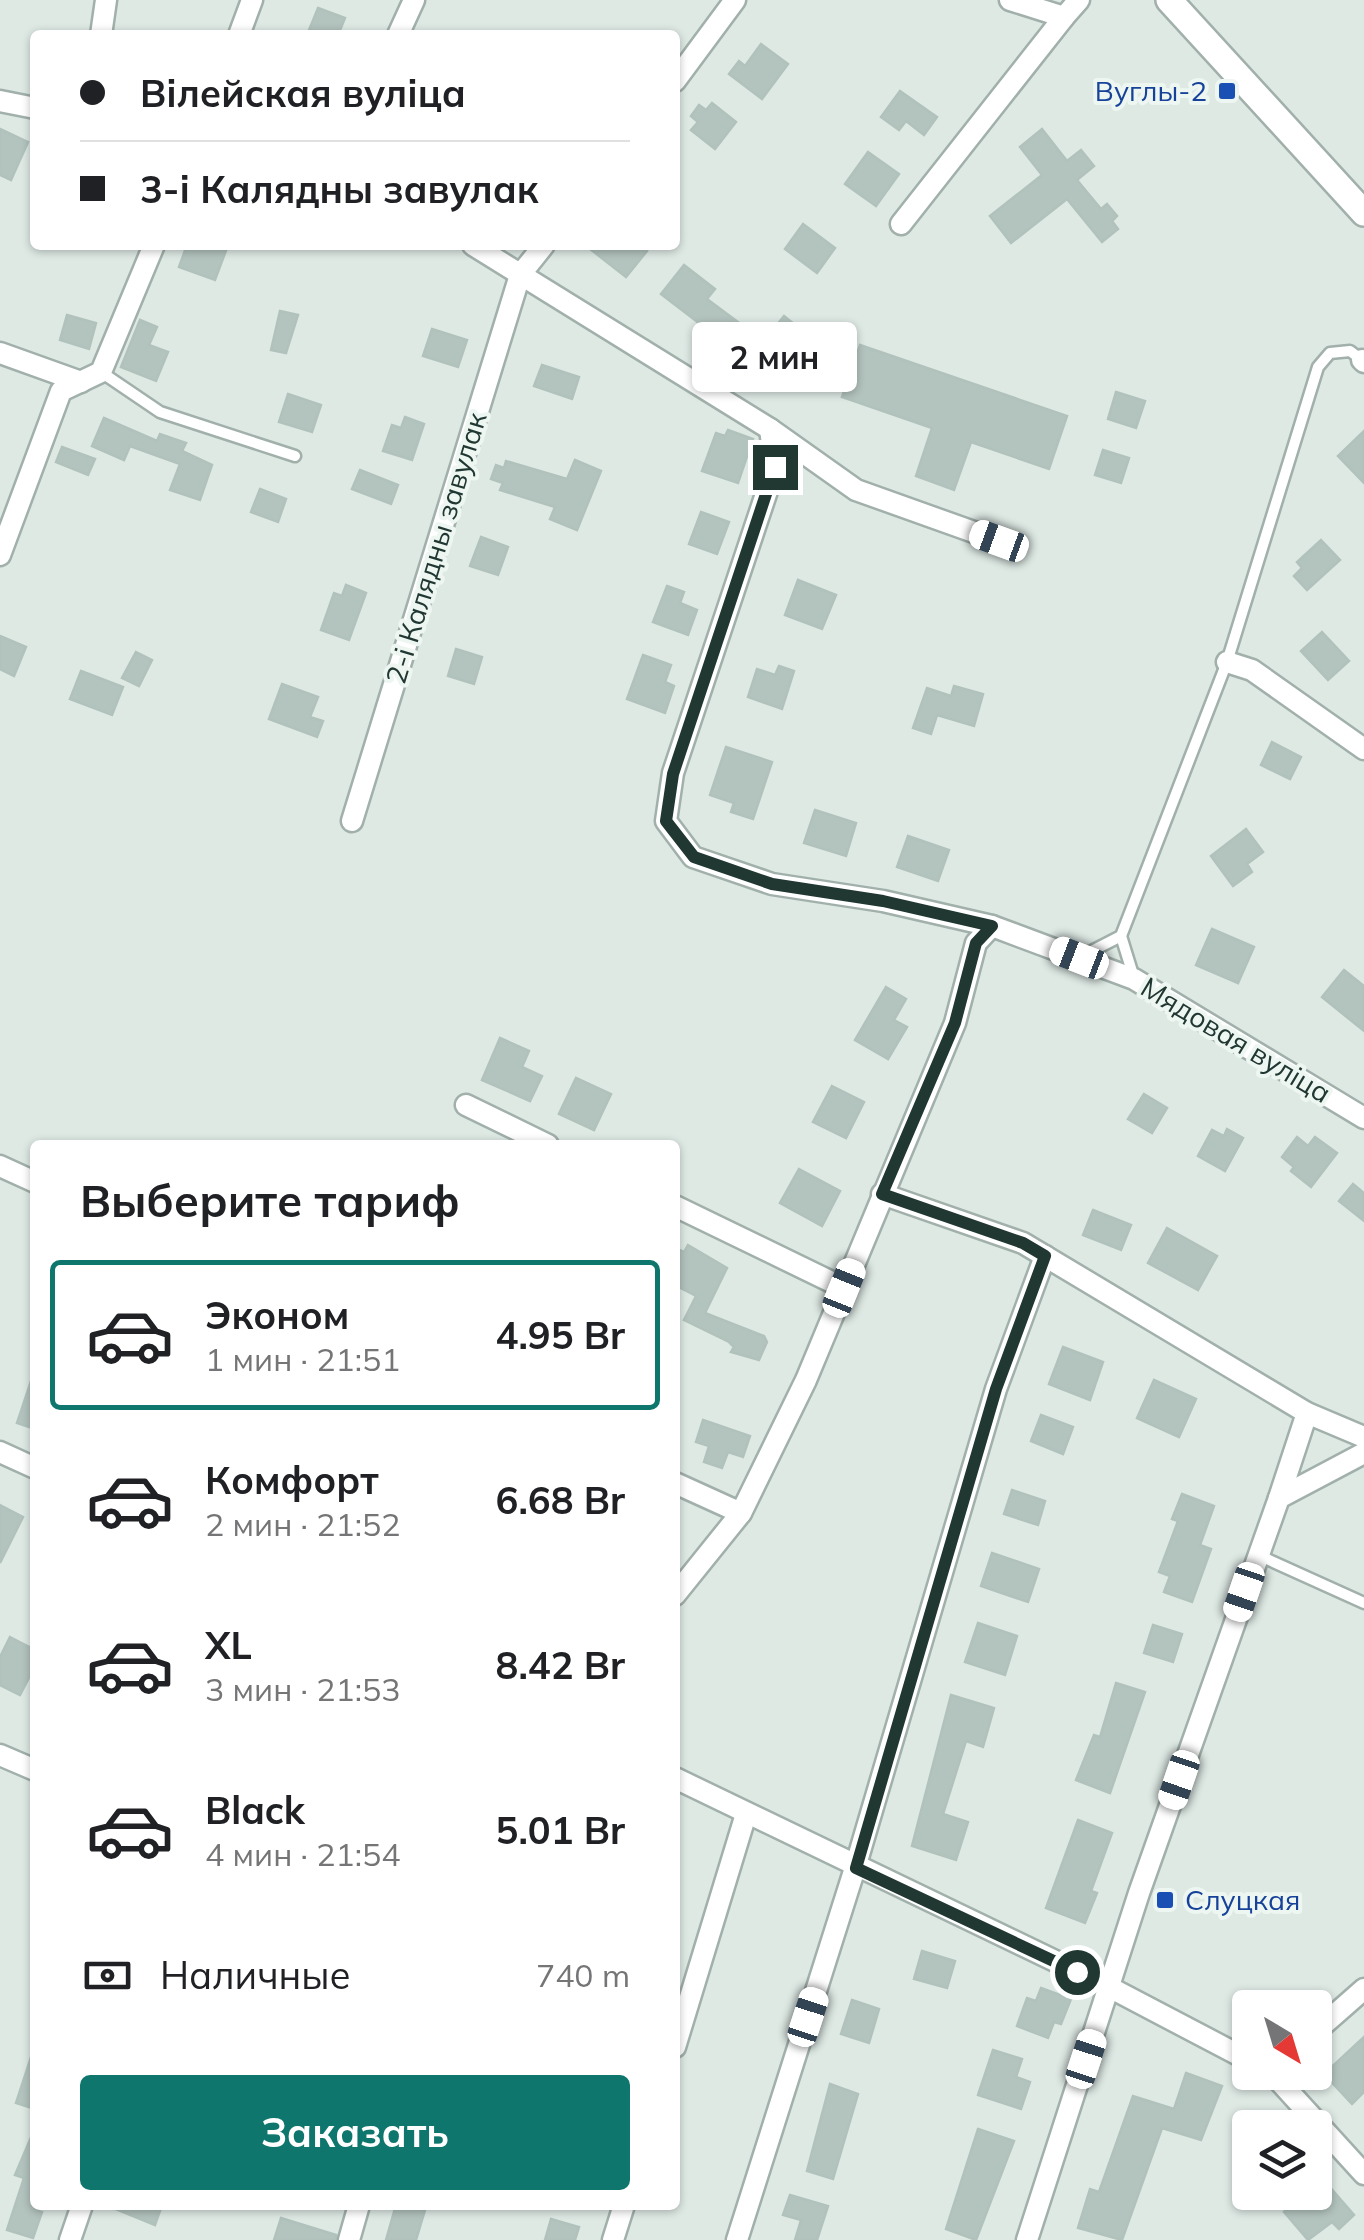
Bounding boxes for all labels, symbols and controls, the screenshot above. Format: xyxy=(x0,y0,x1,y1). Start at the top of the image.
text: Вілейская вуліца xyxy=(140,69,466,117)
place label: Вуглы-2 xyxy=(1095,73,1207,108)
marker: Вуглы-2 xyxy=(1216,80,1238,102)
text: 3-і Калядны завулак xyxy=(140,165,539,213)
callout: 2 мин xyxy=(692,322,858,392)
text: 2 мин xyxy=(730,337,819,377)
street label: 2-і Калядны завулак xyxy=(378,407,494,688)
route end xyxy=(753,445,798,490)
car xyxy=(966,517,1032,565)
car xyxy=(1046,933,1112,983)
street label: Мядовая вуліца xyxy=(1135,969,1338,1110)
text: Выберите тариф xyxy=(80,1172,460,1228)
car xyxy=(819,1255,869,1321)
icon: car xyxy=(85,1290,175,1380)
text: Эконом xyxy=(205,1291,349,1339)
text: 4.95 Br xyxy=(496,1311,625,1359)
text: 1 мин · 21:51 xyxy=(205,1339,400,1379)
icon: car xyxy=(85,1455,175,1545)
text: Комфорт xyxy=(205,1456,379,1504)
text: 6.68 Br xyxy=(496,1476,625,1524)
text: 2 мин · 21:52 xyxy=(205,1504,400,1544)
car xyxy=(1220,1559,1268,1625)
icon: car xyxy=(85,1620,175,1710)
text: XL xyxy=(205,1621,252,1669)
text: 8.42 Br xyxy=(496,1641,625,1689)
text: 3 мин · 21:53 xyxy=(205,1669,400,1709)
car xyxy=(1155,1747,1203,1813)
icon: car xyxy=(85,1785,175,1875)
text: Black xyxy=(205,1786,305,1834)
text: 5.01 Br xyxy=(496,1806,625,1854)
text: 4 мин · 21:54 xyxy=(205,1834,400,1874)
place label: Слуцкая xyxy=(1185,1882,1300,1917)
marker: Слуцкая xyxy=(1154,1889,1176,1911)
icon: cash xyxy=(80,1948,135,2003)
route start xyxy=(1055,1950,1100,1995)
text: Наличные xyxy=(160,1951,351,1999)
text: 740 m xyxy=(536,1955,630,1995)
car xyxy=(784,1984,832,2050)
north arrow xyxy=(1232,1990,1332,2090)
map controls xyxy=(1232,1990,1332,2210)
car xyxy=(1062,2026,1110,2092)
button: Заказать xyxy=(80,2075,630,2190)
button: layers xyxy=(1232,2110,1332,2210)

